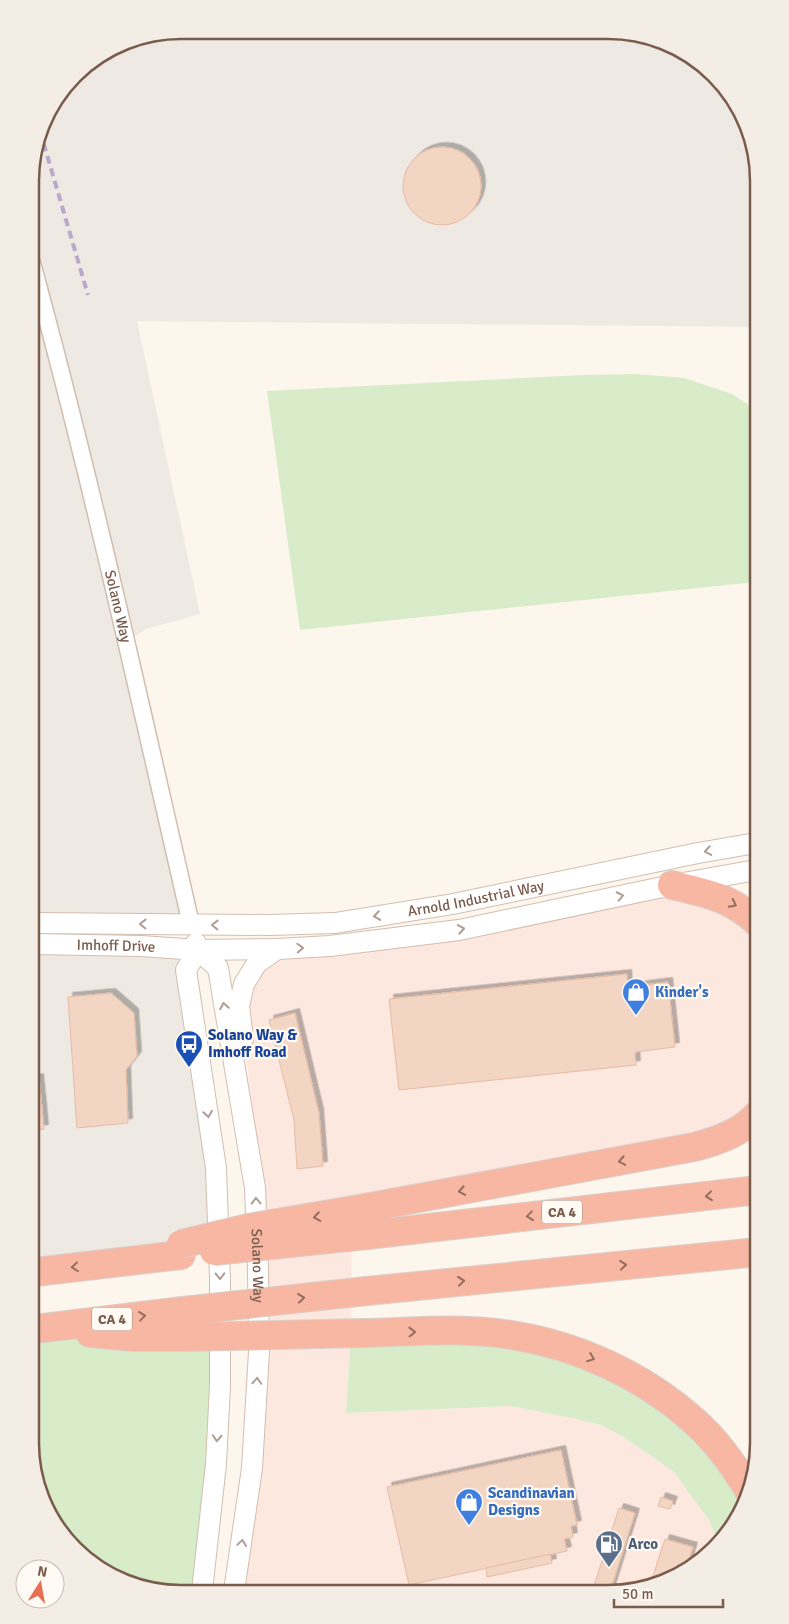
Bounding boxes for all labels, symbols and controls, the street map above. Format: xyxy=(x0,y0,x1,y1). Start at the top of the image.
street label: Solano Way xyxy=(101,568,135,644)
one-way arrow xyxy=(704,846,713,856)
street label: Arnold Industrial Way xyxy=(406,876,546,920)
one-way arrow xyxy=(615,891,624,902)
one-way arrow xyxy=(728,898,737,908)
one-way arrow xyxy=(373,910,381,920)
one-way arrow xyxy=(138,919,146,929)
one-way arrow xyxy=(211,919,219,930)
one-way arrow xyxy=(456,925,465,935)
street label: Imhoff Drive xyxy=(76,936,156,956)
one-way arrow xyxy=(296,943,304,954)
shop icon: Kinder's xyxy=(621,977,651,1016)
place label: Kinder's xyxy=(655,983,709,1001)
one-way arrow xyxy=(220,1002,230,1011)
place label: Solano Way & Imhoff Road xyxy=(208,1026,297,1061)
bus stop icon: Solano Way & Imhoff Road xyxy=(174,1029,204,1068)
one-way arrow xyxy=(202,1110,212,1118)
one-way arrow xyxy=(617,1156,626,1166)
one-way arrow xyxy=(458,1185,466,1195)
one-way arrow xyxy=(705,1190,713,1201)
one-way arrow xyxy=(250,1197,261,1205)
road number: CA 4 xyxy=(542,1200,582,1224)
one-way arrow xyxy=(526,1210,534,1221)
one-way arrow xyxy=(313,1211,321,1221)
street label: Solano Way xyxy=(247,1228,267,1303)
one-way arrow xyxy=(619,1260,627,1271)
one-way arrow xyxy=(71,1261,79,1272)
one-way arrow xyxy=(214,1272,225,1280)
one-way arrow xyxy=(458,1276,466,1287)
one-way arrow xyxy=(297,1293,305,1304)
road number: CA 4 xyxy=(92,1308,132,1330)
one-way arrow xyxy=(138,1311,146,1322)
one-way arrow xyxy=(409,1327,417,1337)
one-way arrow xyxy=(587,1352,595,1362)
one-way arrow xyxy=(252,1377,263,1385)
one-way arrow xyxy=(212,1434,223,1442)
place label: Scandinavian Designs xyxy=(488,1484,575,1519)
shop icon: Scandinavian Designs xyxy=(454,1487,484,1526)
fuel station icon: Arco xyxy=(594,1529,624,1568)
place label: Arco xyxy=(628,1535,658,1553)
one-way arrow xyxy=(236,1538,247,1546)
north arrow xyxy=(15,1559,65,1609)
text: N xyxy=(36,1562,49,1581)
scale bar xyxy=(614,1576,723,1608)
text: 50 m xyxy=(622,1585,653,1603)

